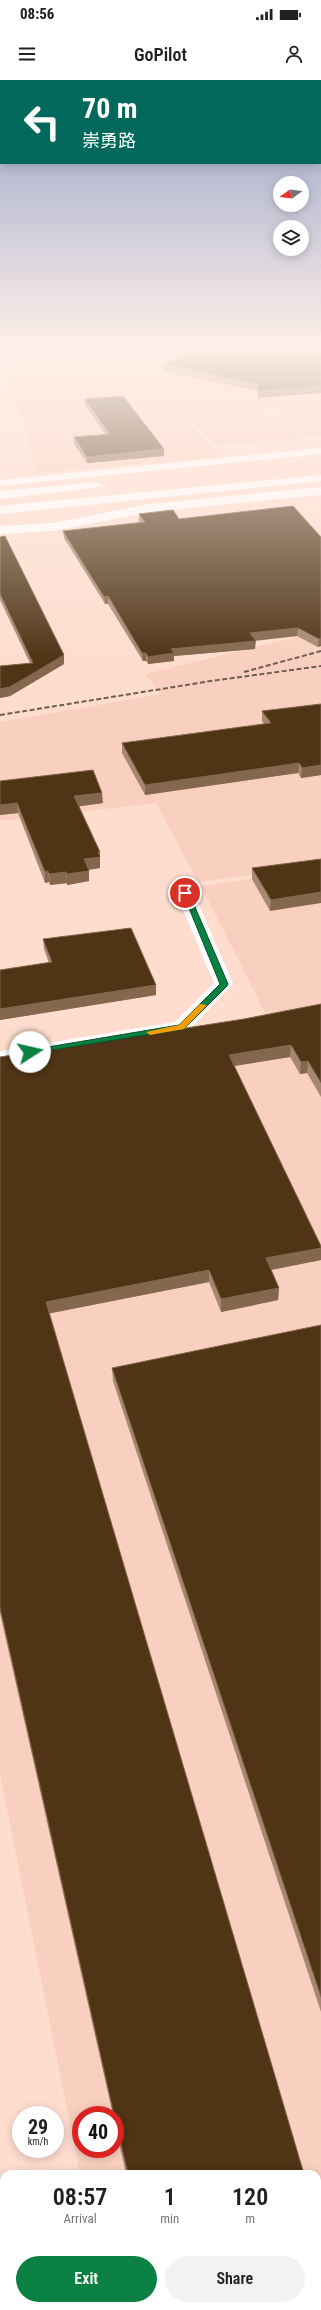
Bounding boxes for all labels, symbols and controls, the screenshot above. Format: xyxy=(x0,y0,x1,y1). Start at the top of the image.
text: 08:56 xyxy=(20,5,54,23)
icon: menu xyxy=(16,43,38,65)
icon: person xyxy=(283,43,305,65)
text: GoPilot xyxy=(134,44,187,65)
text: 70 m xyxy=(82,92,138,125)
icon: left xyxy=(16,96,68,148)
text: 崇勇路 xyxy=(82,130,136,151)
north arrow xyxy=(273,176,309,212)
map controls xyxy=(273,176,309,256)
button: layers xyxy=(273,220,309,256)
pin xyxy=(168,876,202,910)
icon: arrive xyxy=(174,882,196,904)
position arrow xyxy=(9,1031,51,1073)
speed limit sign: 40 xyxy=(72,2106,124,2158)
text: 29 xyxy=(28,2115,48,2139)
text: km/h xyxy=(28,2136,48,2147)
text: 08:57 xyxy=(53,2183,107,2211)
text: 1 xyxy=(164,2183,176,2211)
text: 120 xyxy=(232,2183,268,2211)
text: Arrival xyxy=(64,2211,97,2226)
text: min xyxy=(160,2211,179,2226)
text: m xyxy=(245,2211,255,2226)
button: Exit xyxy=(16,2256,157,2302)
button: Share xyxy=(165,2256,305,2302)

